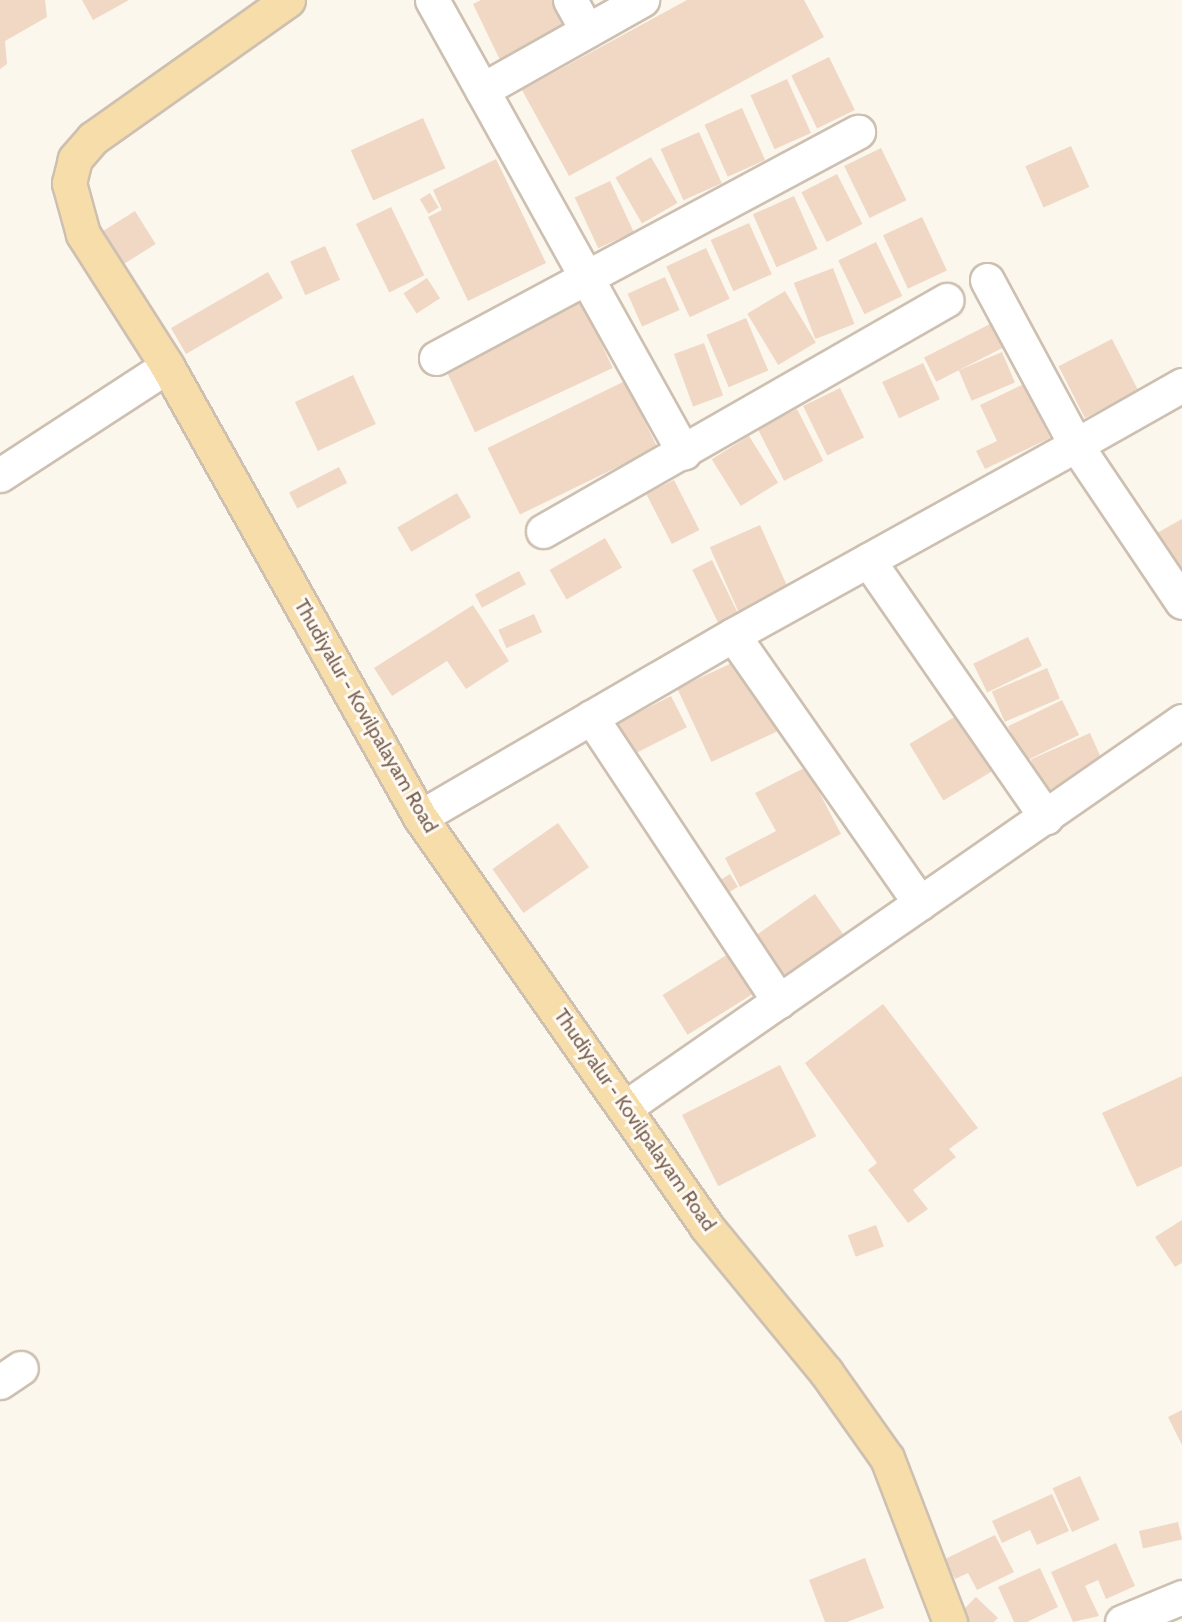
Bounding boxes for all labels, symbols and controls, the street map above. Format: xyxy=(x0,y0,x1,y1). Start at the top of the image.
street label: Thudiyalur - Kovilpalayam Road xyxy=(289,595,443,837)
street label: Thudiyalur - Kovilpalayam Road xyxy=(549,1004,721,1236)

